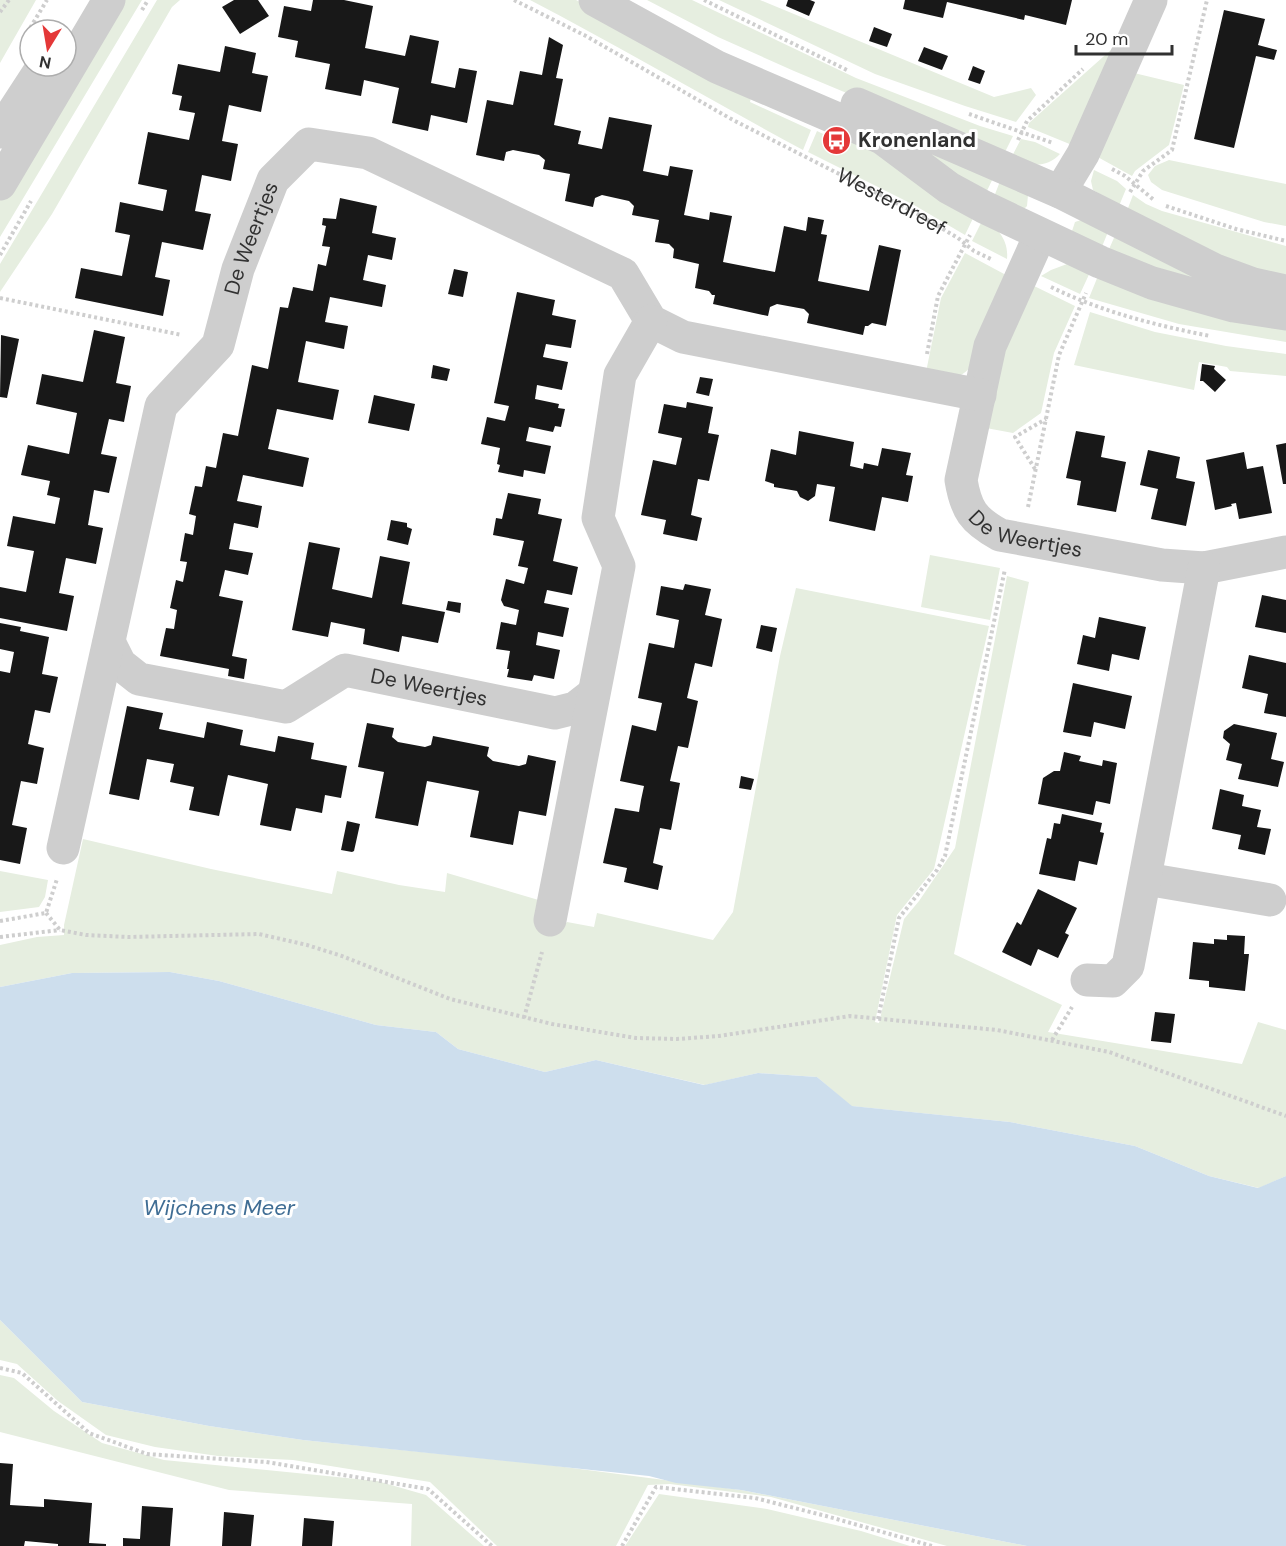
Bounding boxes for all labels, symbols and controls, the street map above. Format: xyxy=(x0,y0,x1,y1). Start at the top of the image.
north arrow xyxy=(18,18,78,78)
scale bar xyxy=(1076,18,1172,56)
text: 20 m xyxy=(1085,27,1128,51)
text: N xyxy=(38,51,53,74)
bus stop icon: Kronenland xyxy=(821,124,853,156)
place label: Kronenland xyxy=(858,126,976,154)
street label: Westerdreef xyxy=(832,161,952,242)
street label: De Weertjes xyxy=(218,178,285,298)
street label: De Weertjes xyxy=(962,504,1085,564)
street label: De Weertjes xyxy=(368,662,490,713)
water label: Wijchens Meer xyxy=(143,1193,296,1222)

